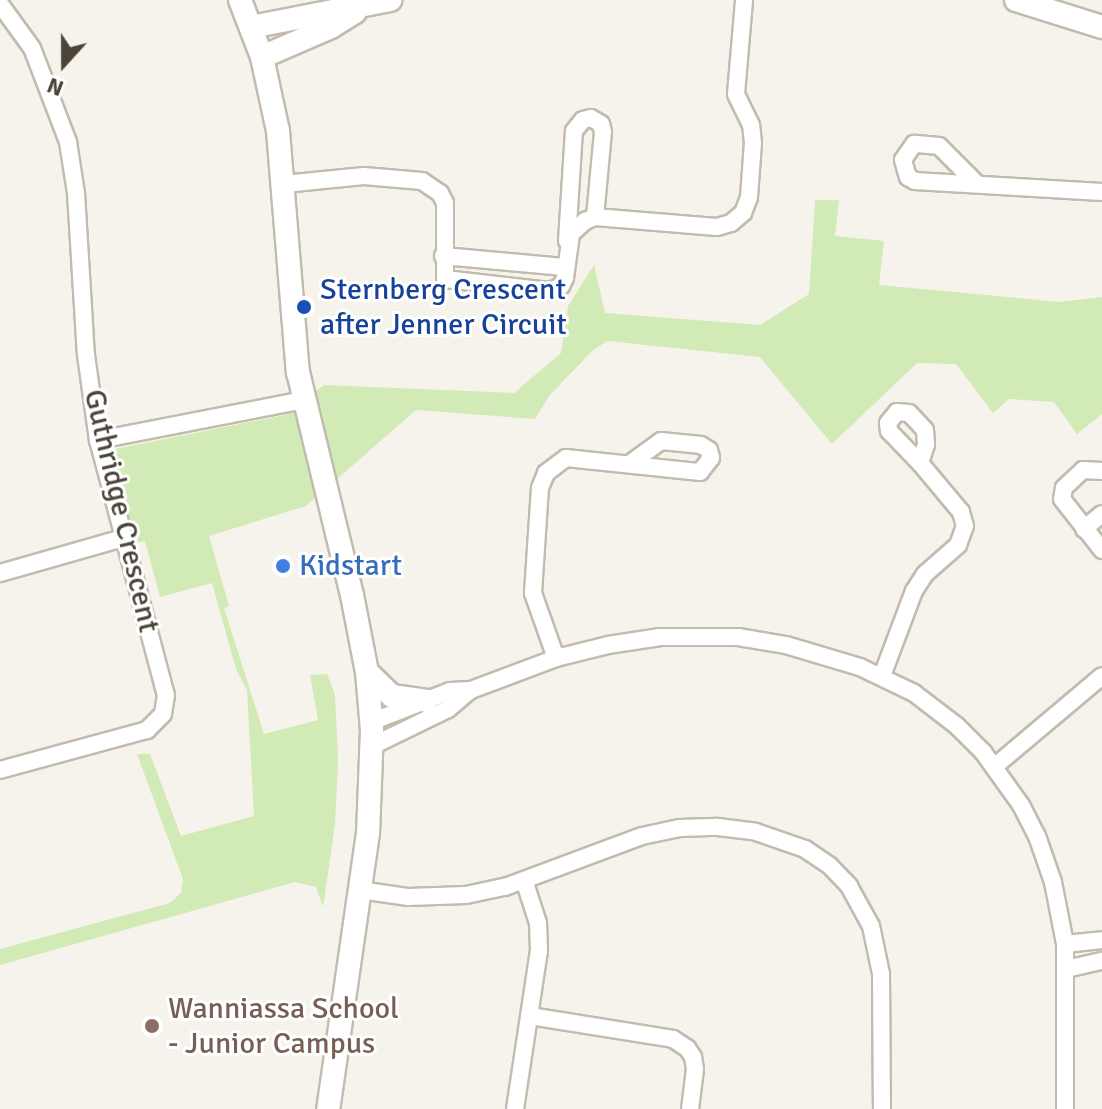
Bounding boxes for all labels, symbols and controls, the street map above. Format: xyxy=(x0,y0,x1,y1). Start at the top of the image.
north arrow xyxy=(24,24,104,104)
text: N xyxy=(43,72,67,102)
place label: Sternberg Crescent after Jenner Circuit xyxy=(320,272,567,342)
marker: Sternberg Crescent after Jenner Circuit xyxy=(295,298,313,316)
street label: Guthridge Crescent xyxy=(76,386,166,636)
place label: Kidstart xyxy=(299,548,402,584)
marker: Kidstart xyxy=(274,557,292,575)
place label: Wanniassa School - Junior Campus xyxy=(168,991,399,1062)
marker: Wanniassa School - Junior Campus xyxy=(143,1017,161,1035)

